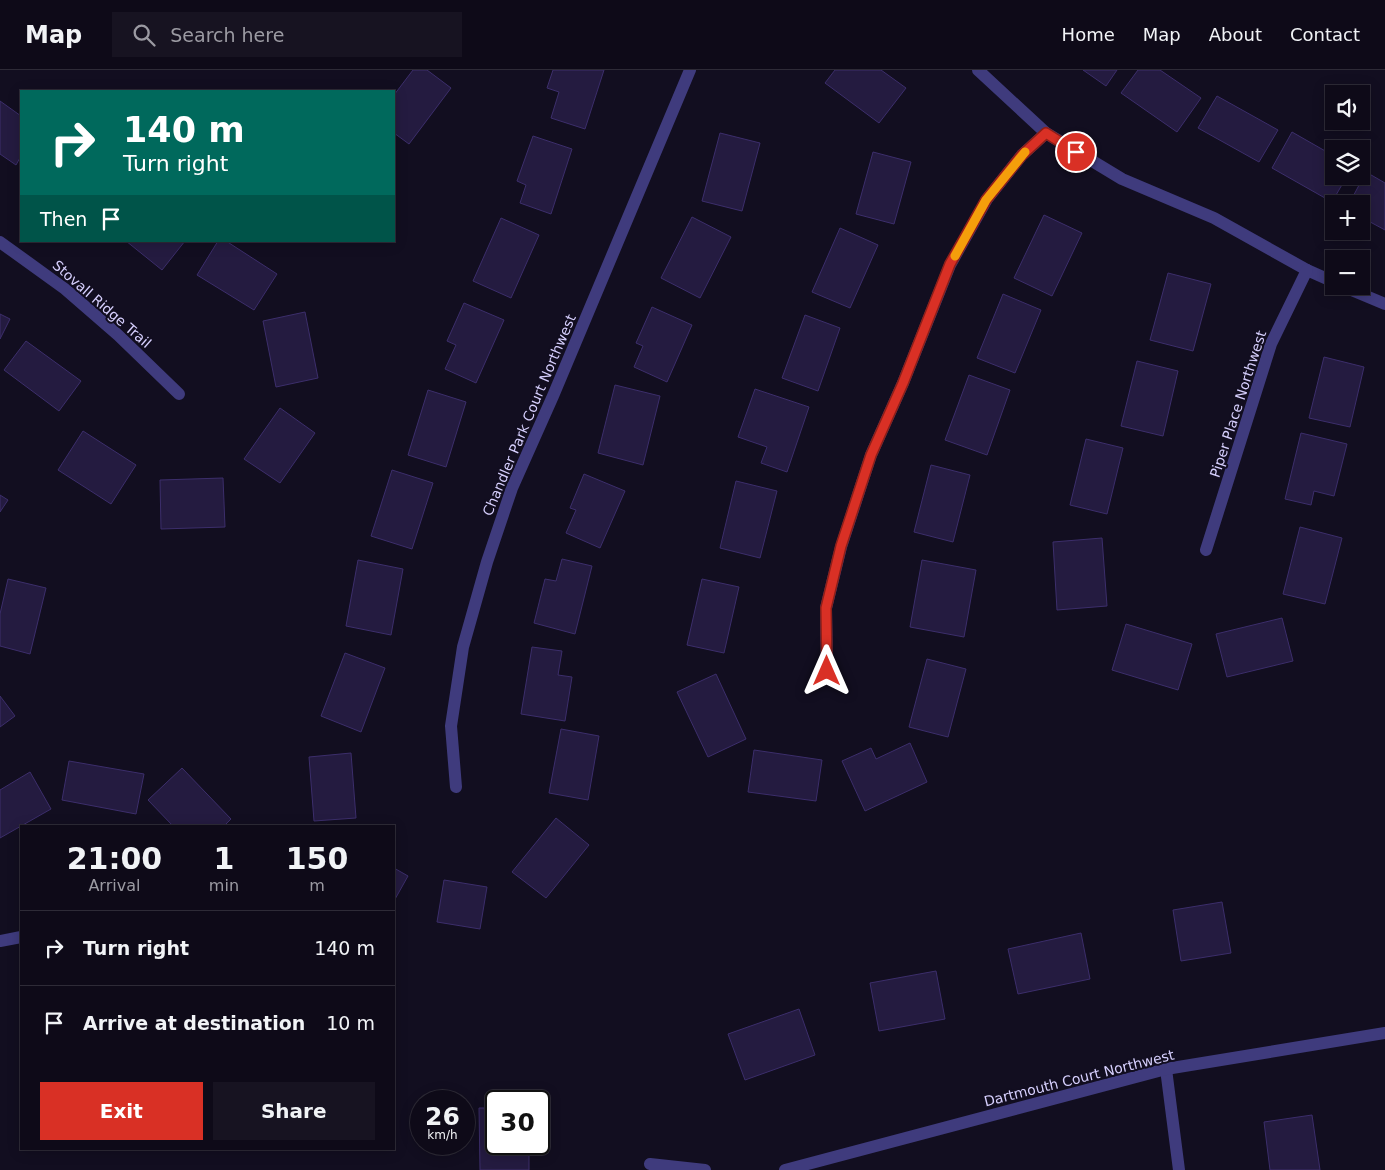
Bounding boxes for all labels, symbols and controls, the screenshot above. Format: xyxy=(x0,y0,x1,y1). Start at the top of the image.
search box xyxy=(112,12,462,57)
text: Map xyxy=(25,21,82,49)
icon: search xyxy=(130,21,158,49)
text: Search here xyxy=(170,24,284,46)
text: Home xyxy=(1062,24,1115,45)
text: Map xyxy=(1143,24,1181,45)
text: About xyxy=(1209,24,1262,45)
text: Contact xyxy=(1290,24,1360,45)
map controls xyxy=(1325,85,1370,295)
button: sound xyxy=(1325,85,1370,130)
icon: right xyxy=(40,110,105,175)
text: 140 m xyxy=(123,110,245,150)
pin xyxy=(1055,131,1097,173)
icon: arrive xyxy=(1062,138,1090,166)
button: layers xyxy=(1325,140,1370,185)
text: Turn right xyxy=(123,151,228,176)
button: + xyxy=(1325,195,1370,240)
icon: arrive xyxy=(97,205,125,233)
text: Then xyxy=(40,208,87,230)
button: − xyxy=(1325,250,1370,295)
street label: Stovall Ridge Trail xyxy=(50,257,154,351)
street label: Chandler Park Court Northwest xyxy=(479,311,579,518)
street label: Piper Place Northwest xyxy=(1207,328,1269,479)
position arrow xyxy=(800,644,852,696)
text: 21:00 xyxy=(67,841,162,876)
text: 1 xyxy=(213,841,234,876)
text: 150 xyxy=(286,841,348,876)
text: Arrival xyxy=(88,876,140,895)
text: min xyxy=(209,876,239,895)
text: m xyxy=(309,876,325,895)
icon: right xyxy=(40,934,68,962)
text: Turn right xyxy=(83,937,189,959)
text: 140 m xyxy=(314,937,375,959)
icon: arrive xyxy=(40,1009,68,1037)
text: Arrive at destination xyxy=(83,1012,305,1034)
text: 10 m xyxy=(326,1012,375,1034)
street label: Dartmouth Court Northwest xyxy=(982,1046,1176,1109)
button: Exit xyxy=(40,1082,203,1140)
button: Share xyxy=(213,1082,375,1140)
speed limit sign: 30 xyxy=(485,1090,550,1155)
text: 26 xyxy=(425,1102,460,1131)
text: km/h xyxy=(427,1128,458,1142)

